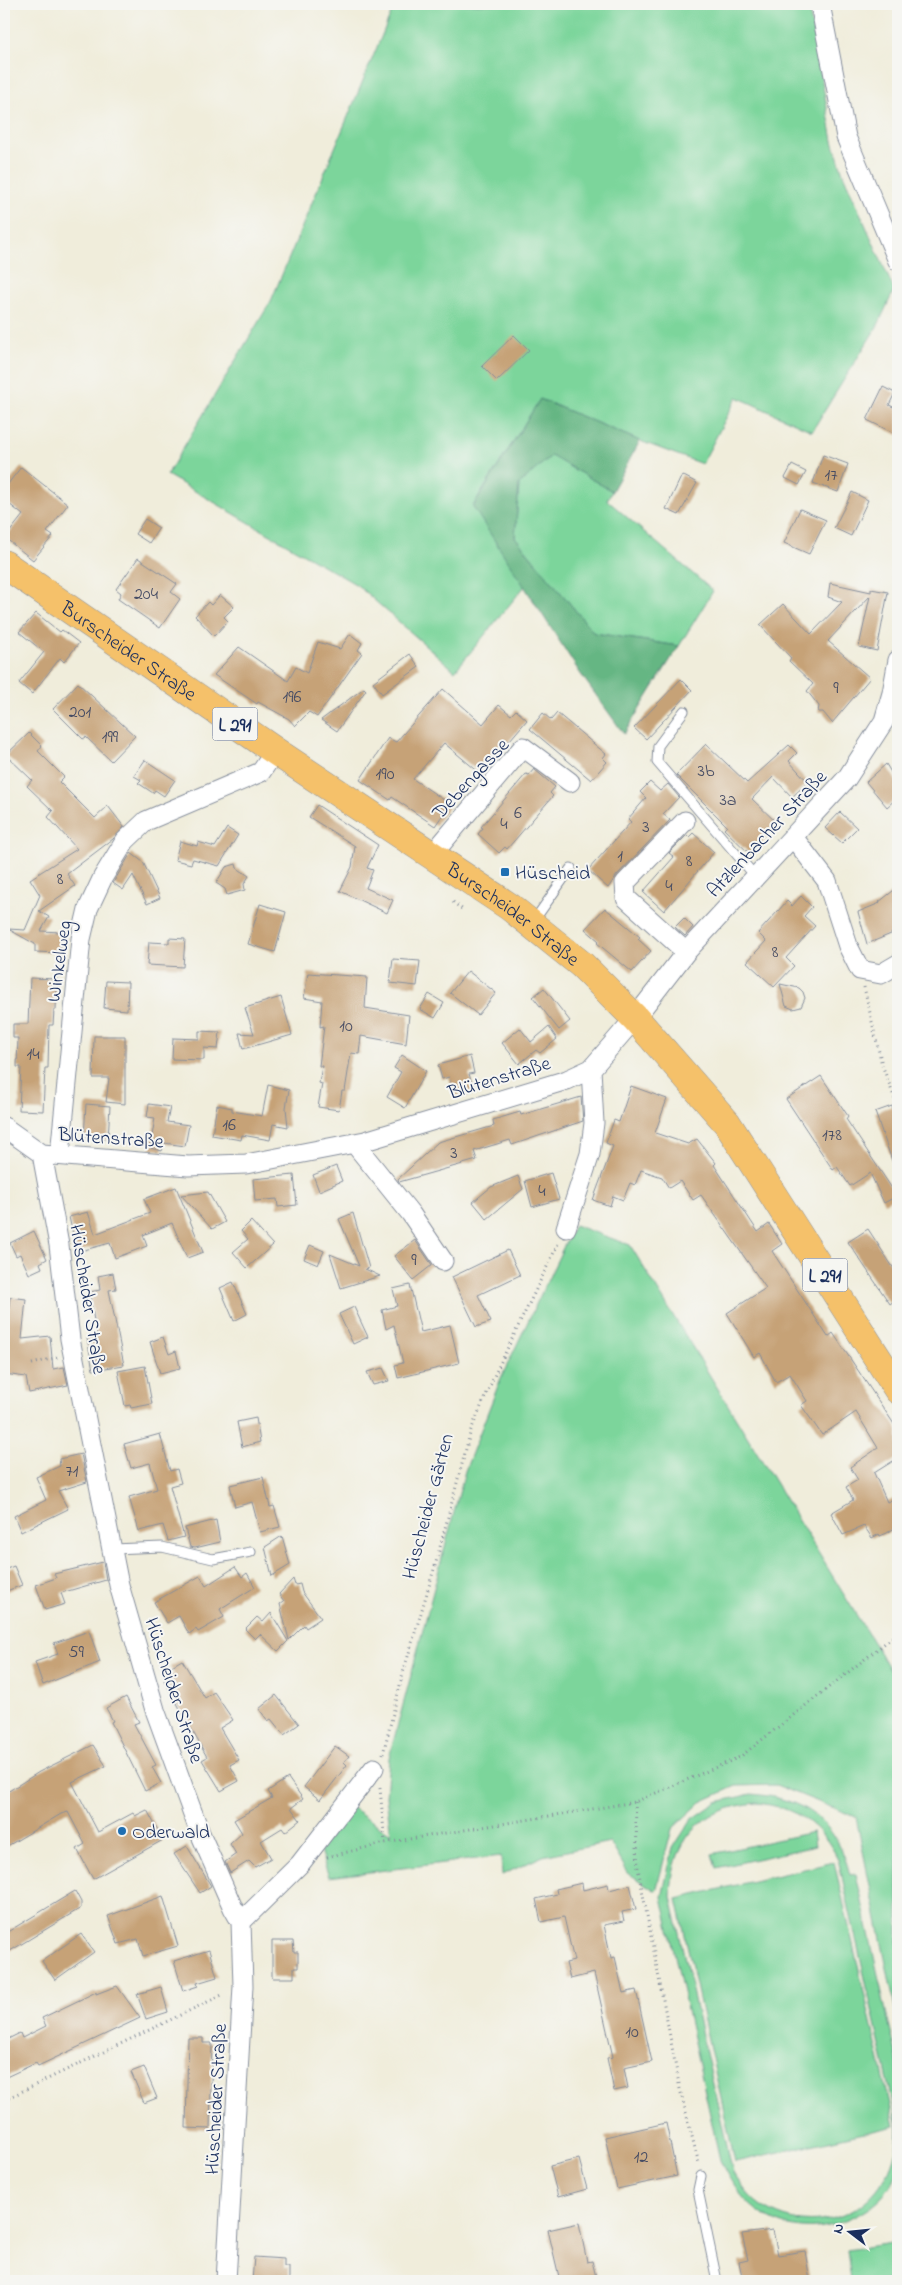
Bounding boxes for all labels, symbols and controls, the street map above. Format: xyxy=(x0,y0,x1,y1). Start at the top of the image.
house number: 17 xyxy=(824,463,838,489)
house number: 204 xyxy=(134,582,159,608)
street label: Burscheider Straße xyxy=(53,595,202,710)
house number: 9 xyxy=(833,676,839,702)
house number: 196 xyxy=(282,685,302,711)
house number: 201 xyxy=(69,700,91,726)
road number: L 291 xyxy=(212,708,258,741)
house number: 199 xyxy=(102,725,119,751)
street label: Debengasse xyxy=(426,732,518,828)
house number: 3b xyxy=(698,759,715,785)
house number: 190 xyxy=(376,762,395,788)
street label: Atzlenbacher Straße xyxy=(701,764,835,905)
house number: 3a xyxy=(719,788,737,814)
house number: 6 xyxy=(514,801,522,827)
house number: 4 xyxy=(500,812,508,838)
house number: 3 xyxy=(642,815,650,841)
house number: 1 xyxy=(617,844,623,870)
house number: 8 xyxy=(686,849,693,875)
street label: Burscheider Straße xyxy=(439,856,585,975)
place label: Hüscheid xyxy=(515,860,590,889)
marker: Hüscheid xyxy=(499,866,511,878)
house number: 8 xyxy=(57,867,64,893)
house number: 4 xyxy=(665,874,673,900)
street label: Winkelweg xyxy=(40,919,82,1004)
house number: 8 xyxy=(772,940,779,966)
house number: 10 xyxy=(339,1014,353,1040)
house number: 14 xyxy=(26,1042,40,1068)
street label: Blütenstraße xyxy=(444,1050,555,1109)
house number: 16 xyxy=(222,1113,236,1139)
street label: Blütenstraße xyxy=(56,1121,165,1158)
house number: 178 xyxy=(822,1123,842,1149)
house number: 3 xyxy=(450,1141,458,1167)
house number: 4 xyxy=(538,1179,546,1205)
street label: Hüscheider Straße xyxy=(60,1222,113,1377)
house number: 9 xyxy=(411,1248,417,1274)
road number: L 291 xyxy=(802,1258,848,1292)
street label: Hüscheider Gärten xyxy=(396,1430,463,1583)
house number: 71 xyxy=(65,1459,79,1485)
street label: Hüscheider Straße xyxy=(135,1614,210,1767)
house number: 59 xyxy=(68,1640,84,1666)
place label: Oderwald xyxy=(132,1819,210,1848)
marker: Oderwald xyxy=(116,1825,128,1837)
house number: 10 xyxy=(625,2020,639,2046)
street label: Hüscheider Straße xyxy=(199,2023,236,2176)
house number: 12 xyxy=(634,2145,648,2171)
north arrow xyxy=(824,2208,874,2258)
text: N xyxy=(828,2221,850,2236)

